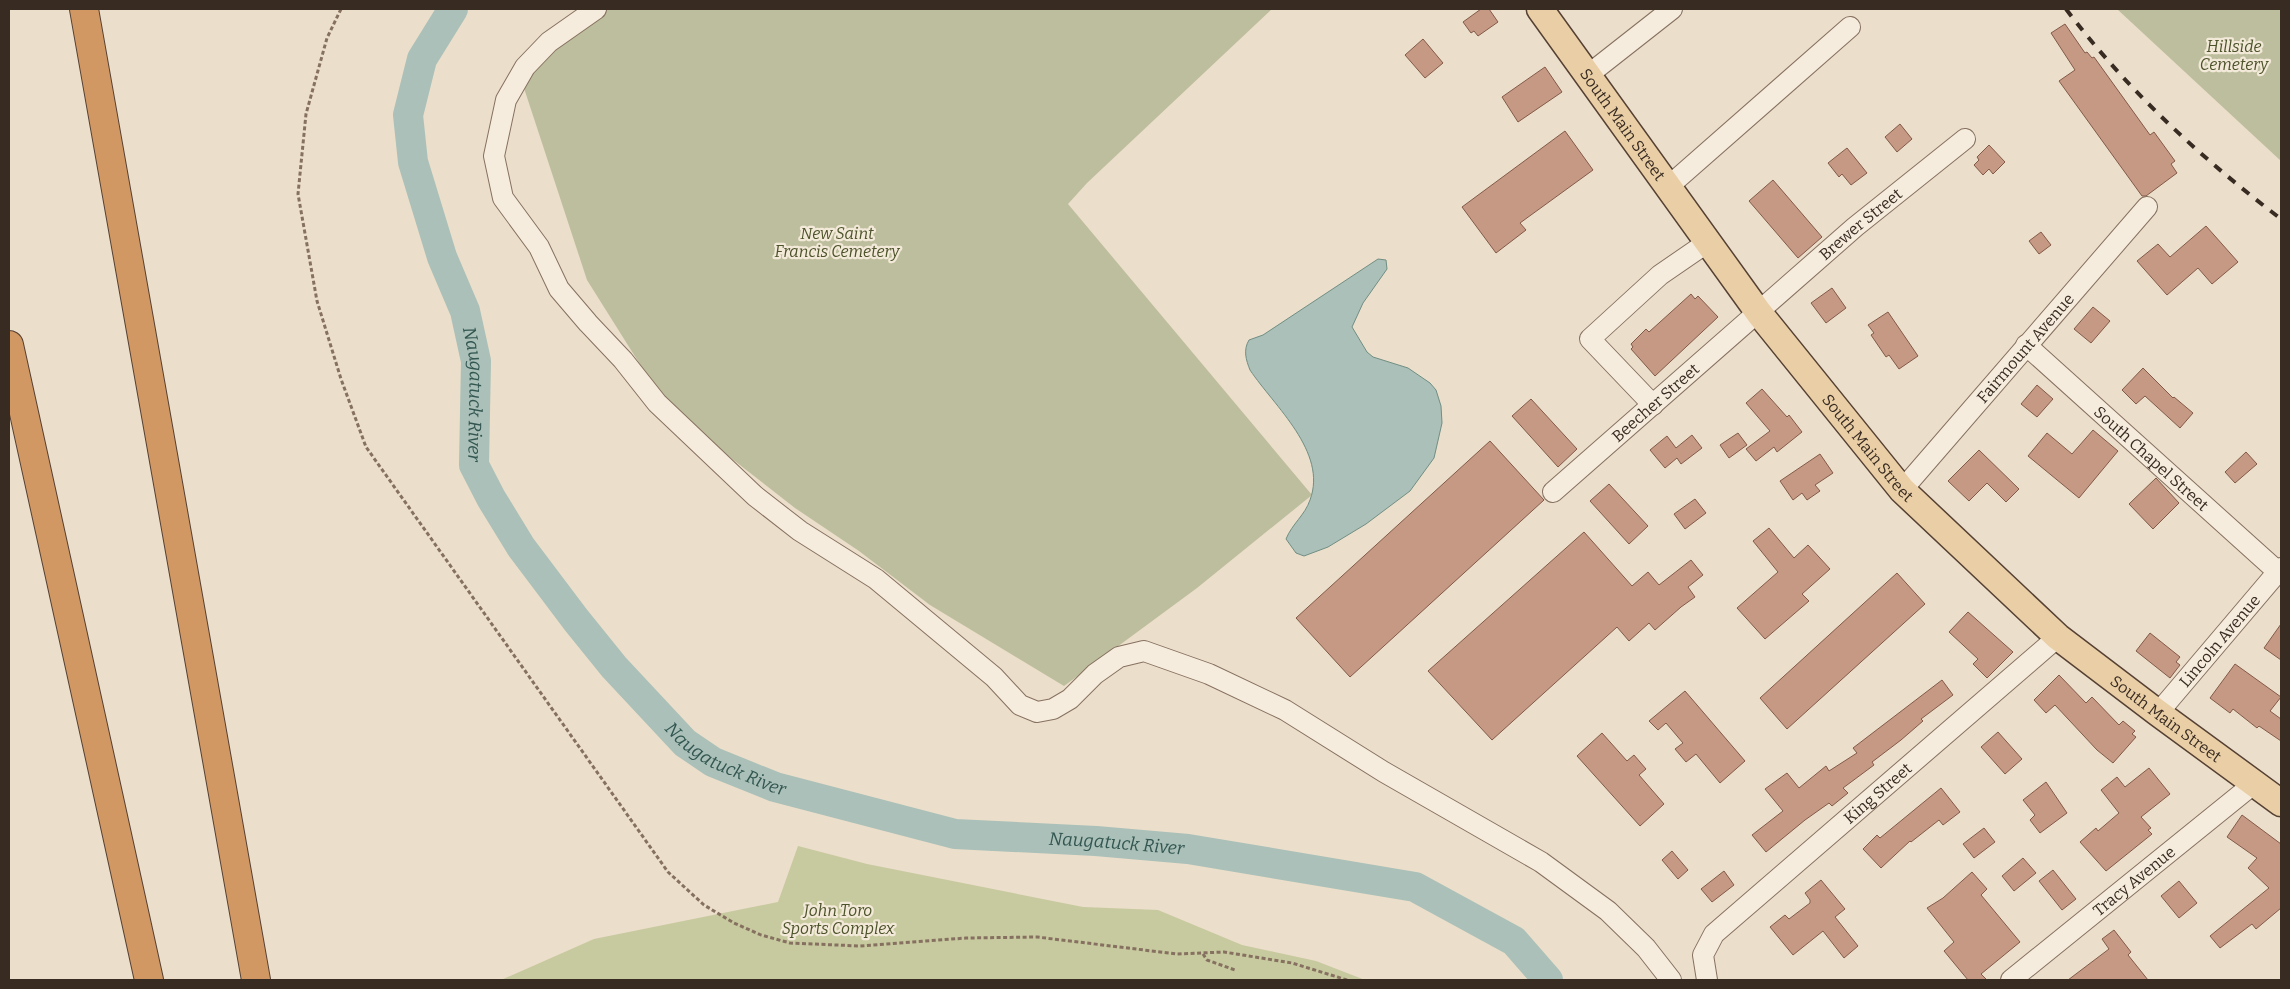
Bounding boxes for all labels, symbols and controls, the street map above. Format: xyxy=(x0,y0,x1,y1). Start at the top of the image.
park label: Hillside Cemetery xyxy=(2200,37,2269,74)
street label: South Main Street xyxy=(1576,65,1669,184)
street label: Brewer Street xyxy=(1815,184,1906,264)
park label: New Saint Francis Cemetery xyxy=(775,224,900,261)
street label: Fairmount Avenue xyxy=(1973,290,2078,407)
water label: Naugatuck River xyxy=(458,325,487,463)
street label: Beecher Street xyxy=(1608,359,1703,446)
street label: South Main Street xyxy=(1818,390,1917,506)
street label: South Chapel Street xyxy=(2090,402,2212,515)
street label: Lincoln Avenue xyxy=(2175,591,2264,691)
street label: South Main Street xyxy=(2107,671,2225,766)
water label: Naugatuck River xyxy=(660,718,789,801)
street label: King Street xyxy=(1840,759,1916,828)
water label: Naugatuck River xyxy=(1048,828,1186,860)
street label: Tracy Avenue xyxy=(2089,842,2179,920)
park label: John Toro Sports Complex xyxy=(782,901,895,938)

